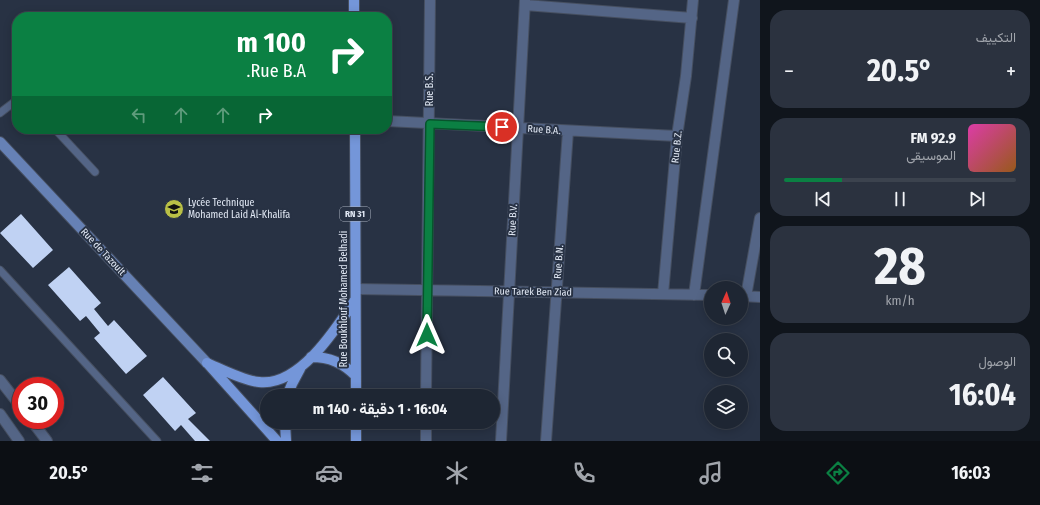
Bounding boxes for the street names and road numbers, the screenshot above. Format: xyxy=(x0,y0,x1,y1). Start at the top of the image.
street label: Rue B.S. xyxy=(424,74,436,106)
street label: Rue B.A. xyxy=(527,123,561,137)
street label: Rue B.Z. xyxy=(669,130,685,164)
street label: Rue B.V. xyxy=(506,204,520,236)
road number: RN 31 xyxy=(340,207,370,221)
street label: Rue de Tazoult xyxy=(78,226,128,279)
street label: Rue Boukhlouf Mohamed Belhadi xyxy=(338,231,350,367)
street label: Rue B.N. xyxy=(552,245,566,279)
street label: Rue Tarek Ben Ziad xyxy=(494,285,572,299)

